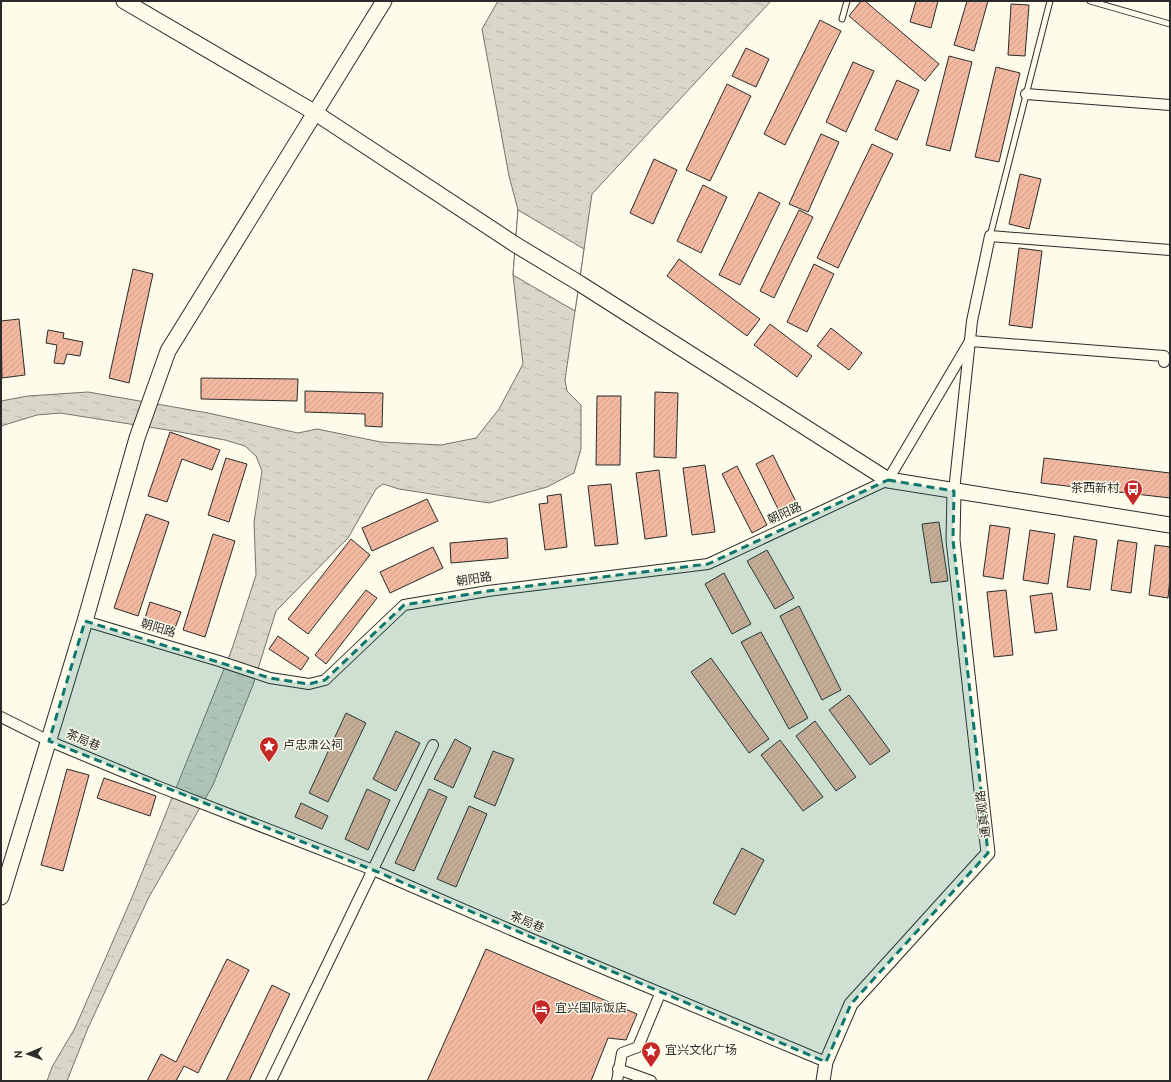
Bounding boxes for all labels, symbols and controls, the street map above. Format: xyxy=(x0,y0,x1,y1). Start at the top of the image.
bus stop icon: 茶西新村 xyxy=(1122,478,1144,506)
place label: 茶西新村 xyxy=(1071,481,1120,497)
street label: 朝阳路 xyxy=(765,499,805,529)
street label: 朝阳路 xyxy=(455,569,493,591)
street label: 朝阳路 xyxy=(138,616,178,642)
street label: 茶局巷 xyxy=(63,727,103,755)
place icon: 卢忠肃公祠 xyxy=(258,735,280,763)
place label: 卢忠肃公祠 xyxy=(283,738,343,754)
street label: 通真观路 xyxy=(973,789,995,839)
street label: 茶局巷 xyxy=(507,909,547,937)
hotel icon: 宜兴国际饭店 xyxy=(530,998,552,1026)
place label: 宜兴国际饭店 xyxy=(555,1001,627,1017)
north arrow xyxy=(8,1034,48,1074)
place icon: 宜兴文化广场 xyxy=(640,1040,662,1068)
place label: 宜兴文化广场 xyxy=(665,1043,737,1059)
text: N xyxy=(12,1050,26,1059)

